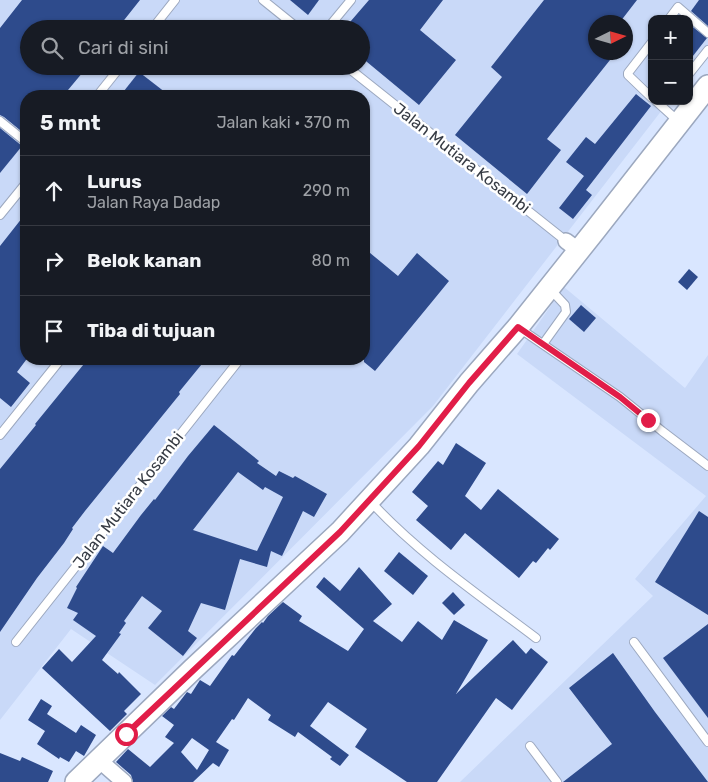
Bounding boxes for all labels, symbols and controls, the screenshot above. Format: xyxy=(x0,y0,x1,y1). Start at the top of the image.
north arrow xyxy=(588,15,633,60)
map controls xyxy=(648,15,693,105)
button: + xyxy=(648,15,693,60)
search box xyxy=(20,20,370,75)
icon: search xyxy=(38,34,66,62)
text: Cari di sini xyxy=(78,36,169,59)
button: − xyxy=(648,60,693,105)
street label: Jalan Mutiara Kosambi xyxy=(390,99,534,217)
text: 5 mnt xyxy=(40,110,100,135)
text: Jalan kaki · 370 m xyxy=(216,113,350,132)
text: Lurus xyxy=(87,170,142,193)
icon: ahead xyxy=(40,177,68,205)
text: 290 m xyxy=(303,181,350,200)
text: Jalan Raya Dadap xyxy=(87,193,220,212)
icon: right xyxy=(40,247,68,275)
text: Belok kanan xyxy=(87,249,202,272)
text: 80 m xyxy=(312,251,350,270)
icon: arrive xyxy=(40,317,68,345)
text: Tiba di tujuan xyxy=(87,319,215,342)
route end xyxy=(637,409,660,432)
street label: Jalan Mutiara Kosambi xyxy=(69,428,187,572)
route start xyxy=(115,723,138,746)

